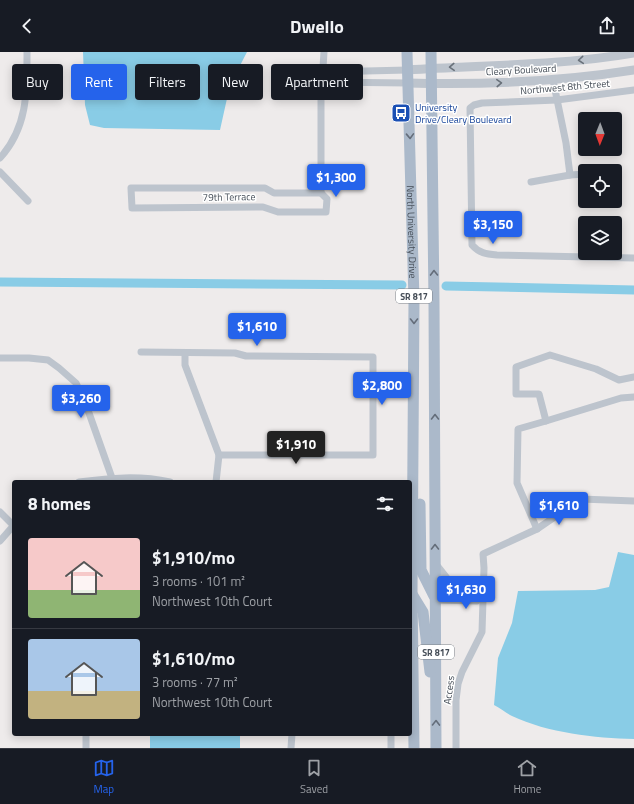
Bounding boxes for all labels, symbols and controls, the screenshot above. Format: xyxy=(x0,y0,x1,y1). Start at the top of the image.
text: Dwello xyxy=(290,13,344,40)
icon: back xyxy=(16,15,38,37)
icon: share xyxy=(596,15,618,37)
one-way arrow xyxy=(578,55,584,64)
street label: Cleary Boulevard xyxy=(485,61,557,79)
one-way arrow xyxy=(449,63,455,72)
chip: Buy xyxy=(12,64,63,100)
chip: Rent xyxy=(71,64,127,100)
chip: Filters xyxy=(135,64,200,100)
chip: New xyxy=(208,64,263,100)
chip: Apartment xyxy=(271,64,363,100)
street label: Northwest 8th Street xyxy=(520,76,611,98)
one-way arrow xyxy=(496,79,502,87)
place label: University Drive/Cleary Boulevard xyxy=(415,100,512,127)
bus stop icon: University Drive/Cleary Boulevard xyxy=(390,102,412,124)
north arrow xyxy=(578,112,622,156)
map controls xyxy=(578,112,622,260)
one-way arrow xyxy=(405,133,414,139)
pin: $1,300 xyxy=(303,164,369,198)
button: locate xyxy=(578,164,622,208)
text: $1,300 xyxy=(316,167,356,187)
street label: North University Drive xyxy=(403,185,421,279)
street label: 79th Terrace xyxy=(202,189,256,205)
pin: $3,150 xyxy=(460,211,526,245)
text: $3,150 xyxy=(473,214,513,234)
button: layers xyxy=(578,216,622,260)
one-way arrow xyxy=(430,270,438,276)
road number: SR 817 xyxy=(396,289,432,303)
pin: $1,610 xyxy=(224,313,290,347)
text: $1,610 xyxy=(237,316,277,336)
one-way arrow xyxy=(410,318,418,324)
pin: $2,800 xyxy=(349,372,415,406)
text: $2,800 xyxy=(362,375,402,395)
pin: $3,260 xyxy=(48,385,114,419)
text: $3,260 xyxy=(61,388,101,408)
one-way arrow xyxy=(431,414,439,420)
pin: $1,910 xyxy=(263,431,329,465)
text: $1,910 xyxy=(276,434,316,454)
text: 8 homes xyxy=(28,491,91,517)
pin: $1,610 xyxy=(526,492,592,526)
icon: filters xyxy=(374,493,396,515)
text: $1,610 xyxy=(539,495,579,515)
one-way arrow xyxy=(431,544,439,550)
text: $1,910/mo xyxy=(152,545,235,571)
icon: home xyxy=(60,554,108,602)
text: 3 rooms · 101 m² xyxy=(152,571,245,591)
pin: $1,630 xyxy=(433,576,499,610)
text: $1,630 xyxy=(446,579,486,599)
text: Northwest 10th Court xyxy=(152,591,272,611)
road number: SR 817 xyxy=(418,645,454,659)
text: $1,610/mo xyxy=(152,646,235,672)
icon: home xyxy=(60,655,108,703)
text: 3 rooms · 77 m² xyxy=(152,672,238,692)
street label: Access xyxy=(440,674,458,705)
text: Northwest 10th Court xyxy=(152,692,272,712)
one-way arrow xyxy=(432,720,440,726)
tab: Map xyxy=(93,757,115,797)
tab: Saved xyxy=(300,757,328,797)
tab: Home xyxy=(513,757,541,797)

